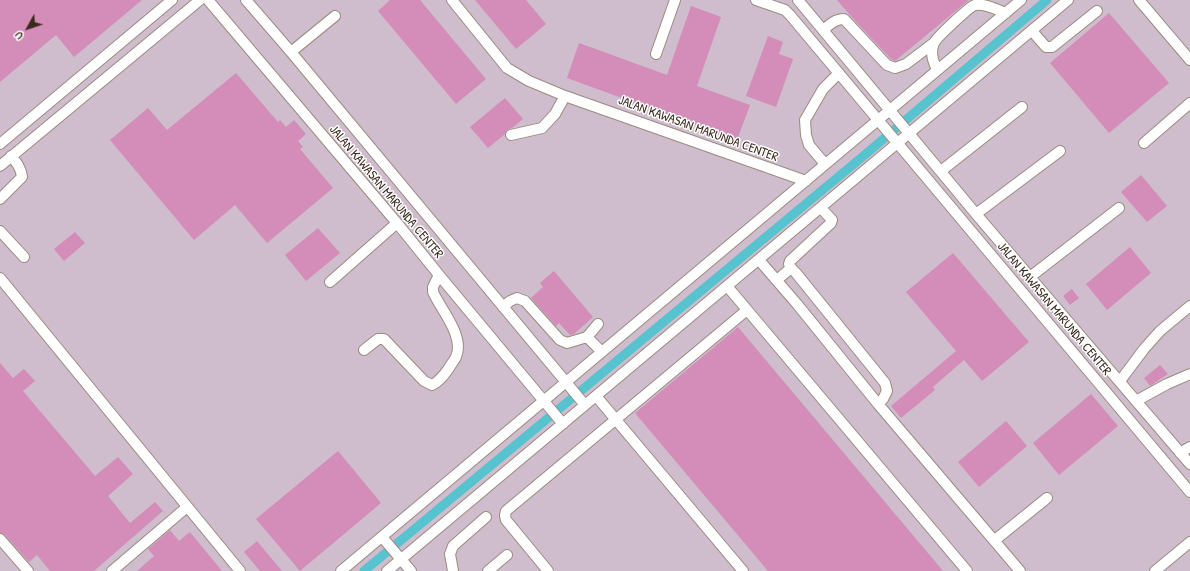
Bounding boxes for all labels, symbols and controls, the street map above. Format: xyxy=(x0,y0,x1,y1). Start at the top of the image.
north arrow xyxy=(8,8,48,48)
text: U xyxy=(11,29,26,43)
street label: JALAN KAWASAN MARUNDA CENTER xyxy=(616,93,780,165)
street label: JALAN KAWASAN MARUNDA CENTER xyxy=(326,122,446,262)
street label: JALAN KAWASAN MARUNDA CENTER xyxy=(994,239,1114,379)

